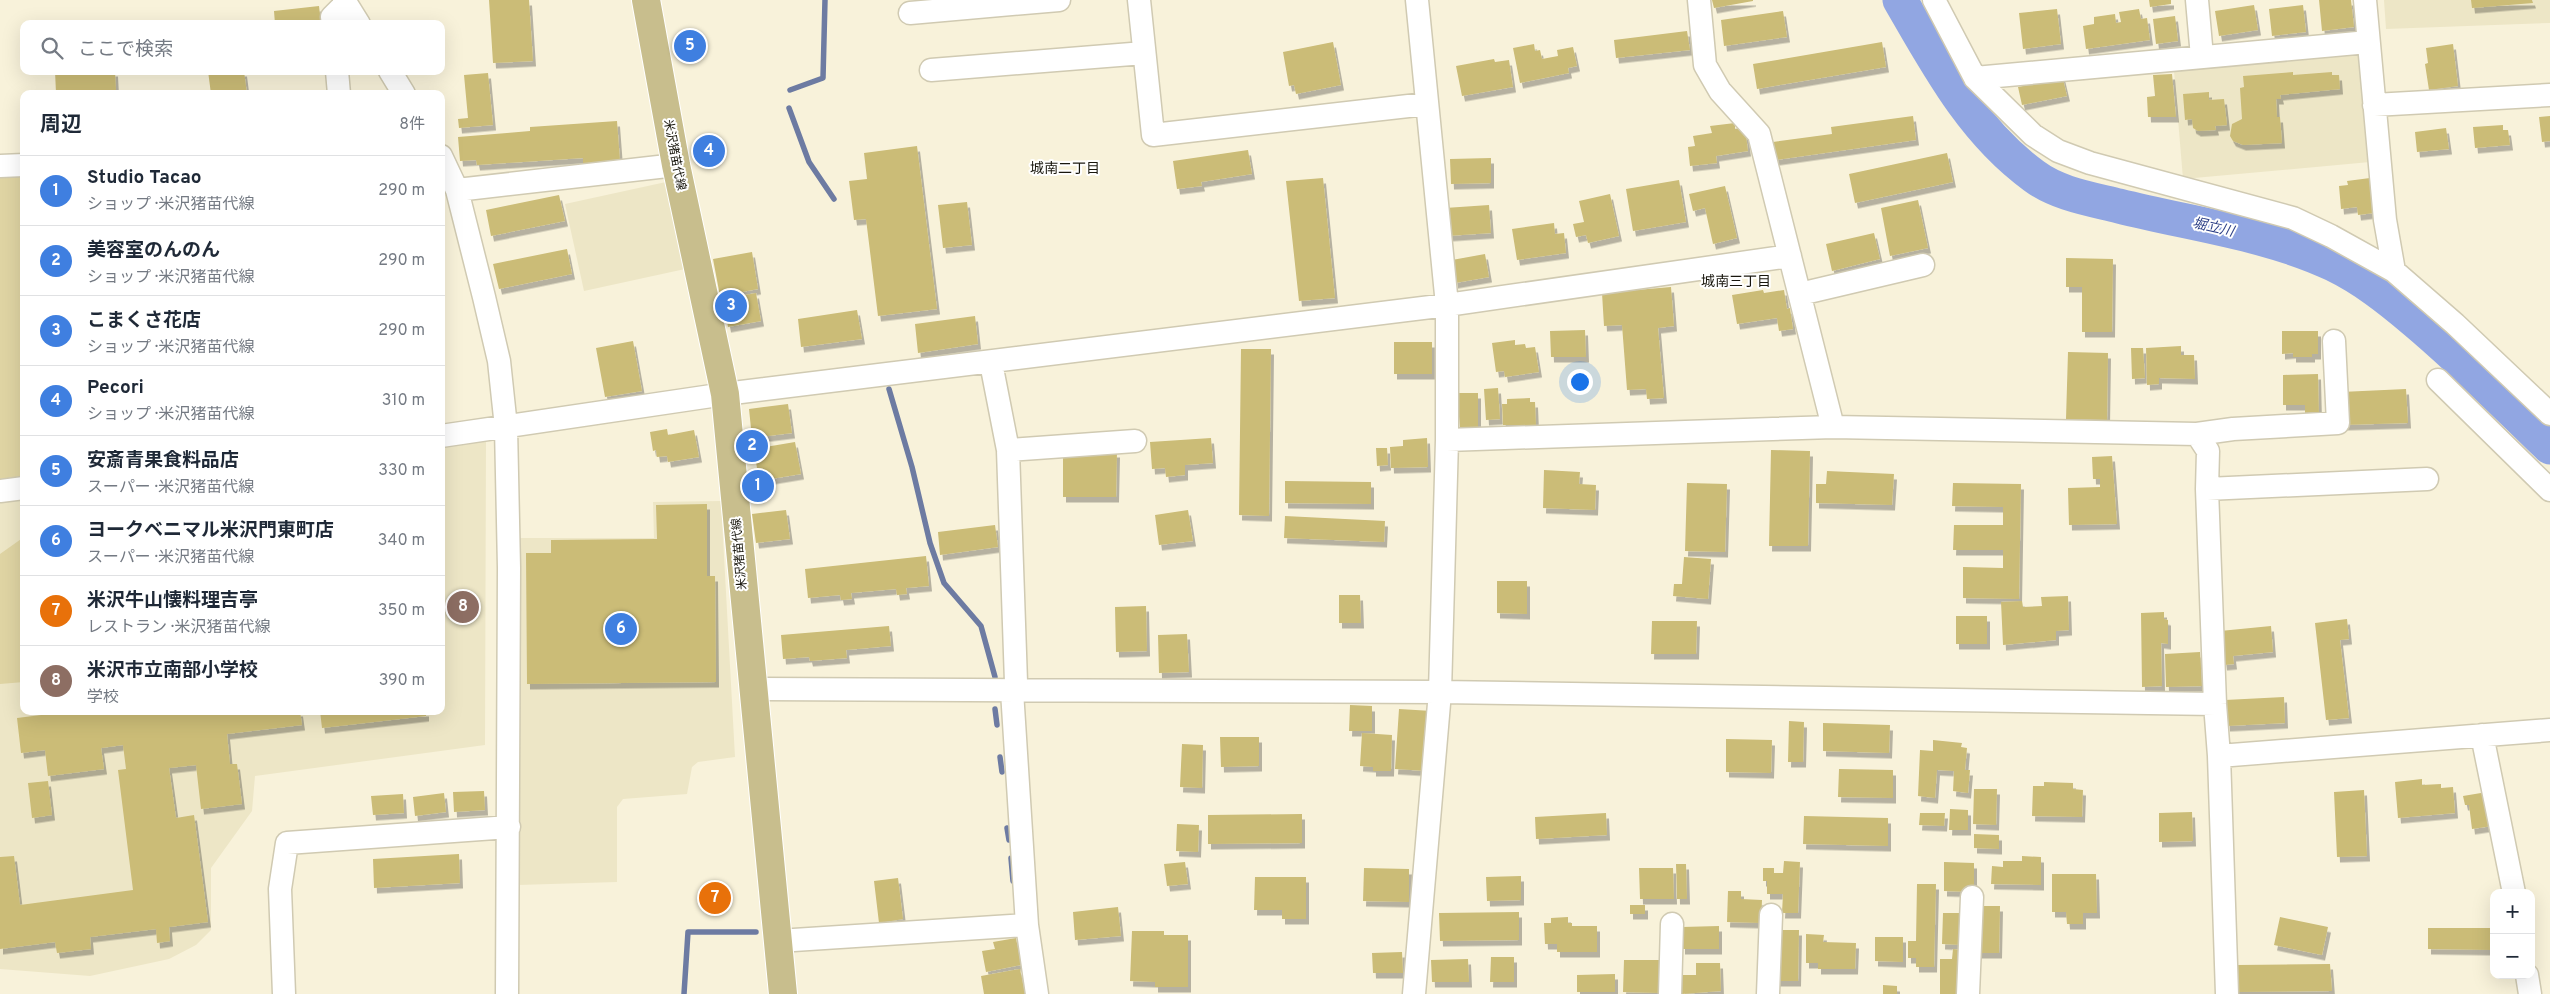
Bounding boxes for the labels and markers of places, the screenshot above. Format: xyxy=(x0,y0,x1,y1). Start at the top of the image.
pin: 5 xyxy=(674,27,706,65)
pin: 4 xyxy=(693,132,725,170)
pin: 3 xyxy=(715,287,747,325)
pin: 2 xyxy=(736,427,768,465)
pin: 1 xyxy=(742,467,774,505)
pin: 8 xyxy=(447,588,479,626)
pin: 6 xyxy=(605,610,637,648)
pin: 7 xyxy=(699,879,731,917)

